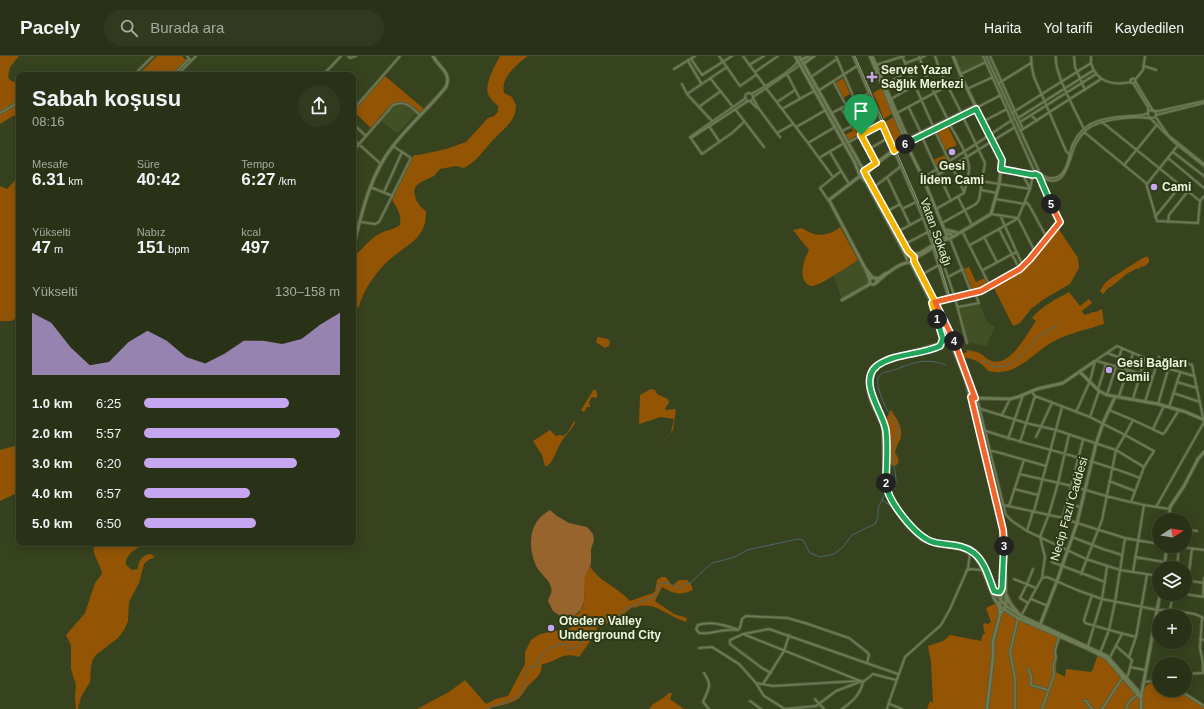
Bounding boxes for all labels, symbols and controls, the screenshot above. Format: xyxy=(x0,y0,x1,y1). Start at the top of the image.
search box xyxy=(104,10,384,46)
text: Pacely xyxy=(20,17,80,38)
icon: search xyxy=(118,17,140,39)
text: Burada ara xyxy=(150,19,224,36)
text: Harita xyxy=(984,20,1021,36)
text: Yol tarifi xyxy=(1043,20,1093,36)
text: Kaydedilen xyxy=(1115,20,1184,36)
place label: Servet Yazar Sağlık Merkezi xyxy=(881,63,964,91)
marker: Servet Yazar Sağlık Merkezi xyxy=(866,71,878,83)
button: share xyxy=(298,85,340,127)
text: Sabah koşusu xyxy=(32,86,181,111)
pin xyxy=(844,94,878,135)
icon: arrive xyxy=(850,100,872,122)
text: 08:16 xyxy=(32,114,65,129)
pin: 6 xyxy=(895,134,915,154)
text: 6 xyxy=(902,138,908,150)
marker: Gesi İldem Cami xyxy=(947,147,957,157)
text: Mesafe xyxy=(32,158,68,170)
text: Süre xyxy=(137,158,160,170)
text: Tempo xyxy=(241,158,274,170)
place label: Gesi İldem Cami xyxy=(920,159,984,187)
text: 6.31 xyxy=(32,170,65,189)
text: 40:42 xyxy=(137,170,180,189)
text: 6:27 xyxy=(241,170,275,189)
text: km xyxy=(65,175,83,187)
text: /km xyxy=(275,175,296,187)
place label: Cami xyxy=(1162,180,1191,194)
marker: Cami xyxy=(1149,182,1159,192)
pin: 5 xyxy=(1041,194,1061,214)
street label: Vatan Sokağı xyxy=(917,196,955,268)
text: 5 xyxy=(1048,198,1054,210)
text: Yükselti xyxy=(32,226,71,238)
text: Nabız xyxy=(137,226,165,238)
text: kcal xyxy=(241,226,261,238)
text: 47 xyxy=(32,238,51,257)
text: 151 xyxy=(137,238,165,257)
text: 497 xyxy=(241,238,270,257)
text: m xyxy=(51,243,63,255)
text: bpm xyxy=(165,243,190,255)
text: Yükselti xyxy=(32,284,78,299)
text: 130–158 m xyxy=(275,284,340,299)
pin: 1 xyxy=(927,309,947,329)
text: 1 xyxy=(934,313,940,325)
pin: 4 xyxy=(944,331,964,351)
text: 4 xyxy=(951,335,957,347)
place label: Gesi Bağları Camii xyxy=(1117,356,1187,384)
marker: Gesi Bağları Camii xyxy=(1104,365,1114,375)
text: 1.0 km xyxy=(32,396,72,411)
text: 6:25 xyxy=(96,396,121,411)
text: 2.0 km xyxy=(32,426,72,441)
text: 5:57 xyxy=(96,426,121,441)
street label: Necip Fazıl Caddesi xyxy=(1047,455,1091,563)
text: 3.0 km xyxy=(32,456,72,471)
text: 6:20 xyxy=(96,456,121,471)
pin: 2 xyxy=(876,473,896,493)
text: 2 xyxy=(883,477,889,489)
text: 4.0 km xyxy=(32,486,72,501)
text: 6:57 xyxy=(96,486,121,501)
north arrow xyxy=(1152,513,1192,553)
map controls xyxy=(1152,513,1192,697)
text: 5.0 km xyxy=(32,516,72,531)
text: 6:50 xyxy=(96,516,121,531)
pin: 3 xyxy=(994,536,1014,556)
text: 3 xyxy=(1001,540,1007,552)
button: layers xyxy=(1152,561,1192,601)
button: + xyxy=(1152,609,1192,649)
place label: Otedere Valley Underground City xyxy=(559,614,661,642)
marker: Otedere Valley Underground City xyxy=(546,623,556,633)
button: − xyxy=(1152,657,1192,697)

